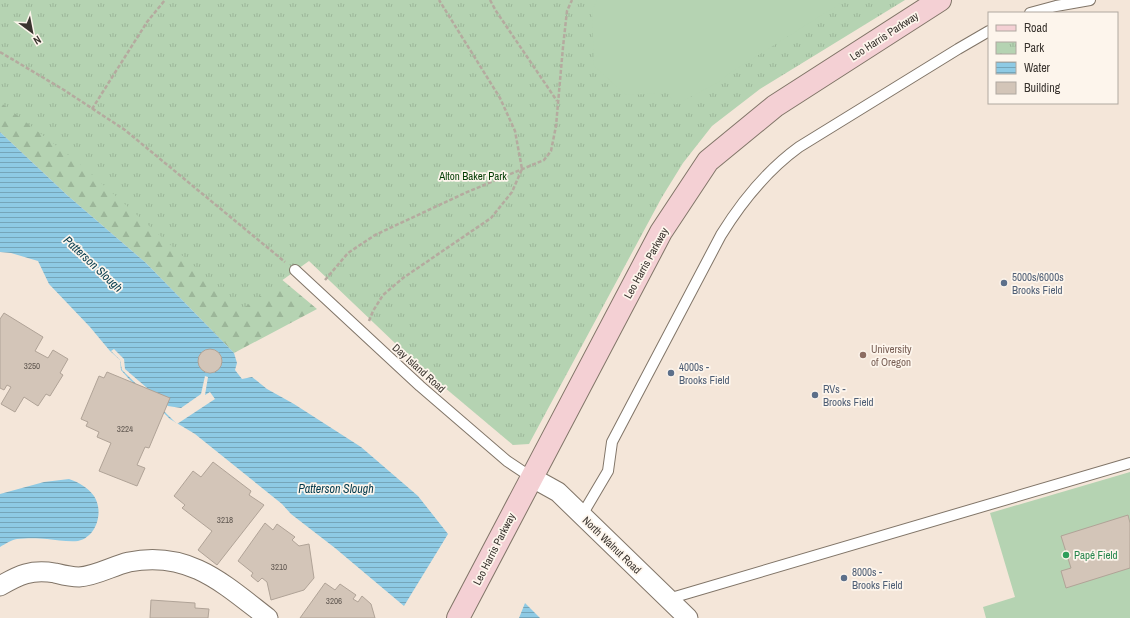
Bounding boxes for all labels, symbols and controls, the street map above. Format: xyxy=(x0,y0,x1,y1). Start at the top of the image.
street label: Leo Harris Parkway xyxy=(847,8,921,63)
north arrow xyxy=(12,12,52,52)
legend xyxy=(988,12,1118,104)
text: Road xyxy=(1024,20,1048,36)
text: N xyxy=(31,33,44,48)
text: Park xyxy=(1024,40,1044,56)
text: Water xyxy=(1024,60,1051,76)
text: Building xyxy=(1024,80,1061,96)
park label: Alton Baker Park xyxy=(438,169,507,183)
street label: Leo Harris Parkway xyxy=(621,225,672,301)
water label: Patterson Slough xyxy=(60,232,126,296)
place label: 5000s/6000s Brooks Field xyxy=(1012,270,1064,297)
marker: 5000s/6000s Brooks Field xyxy=(999,278,1009,288)
street label: Day Island Road xyxy=(390,340,448,396)
place label: University of Oregon xyxy=(871,342,912,369)
marker: University of Oregon xyxy=(858,350,868,360)
house number: 3250 xyxy=(24,360,40,372)
place label: 4000s - Brooks Field xyxy=(679,360,730,387)
marker: 4000s - Brooks Field xyxy=(666,368,676,378)
place label: RVs - Brooks Field xyxy=(823,382,874,409)
marker: RVs - Brooks Field xyxy=(810,390,820,400)
house number: 3224 xyxy=(117,423,133,435)
water label: Patterson Slough xyxy=(298,481,374,497)
street label: Leo Harris Parkway xyxy=(470,510,518,587)
street label: North Walnut Road xyxy=(580,513,644,577)
house number: 3218 xyxy=(217,514,233,526)
place label: Papé Field xyxy=(1074,548,1118,562)
marker: Papé Field xyxy=(1061,550,1071,560)
house number: 3210 xyxy=(271,561,287,573)
place label: 8000s - Brooks Field xyxy=(852,565,903,592)
marker: 8000s - Brooks Field xyxy=(839,573,849,583)
house number: 3206 xyxy=(326,595,342,607)

